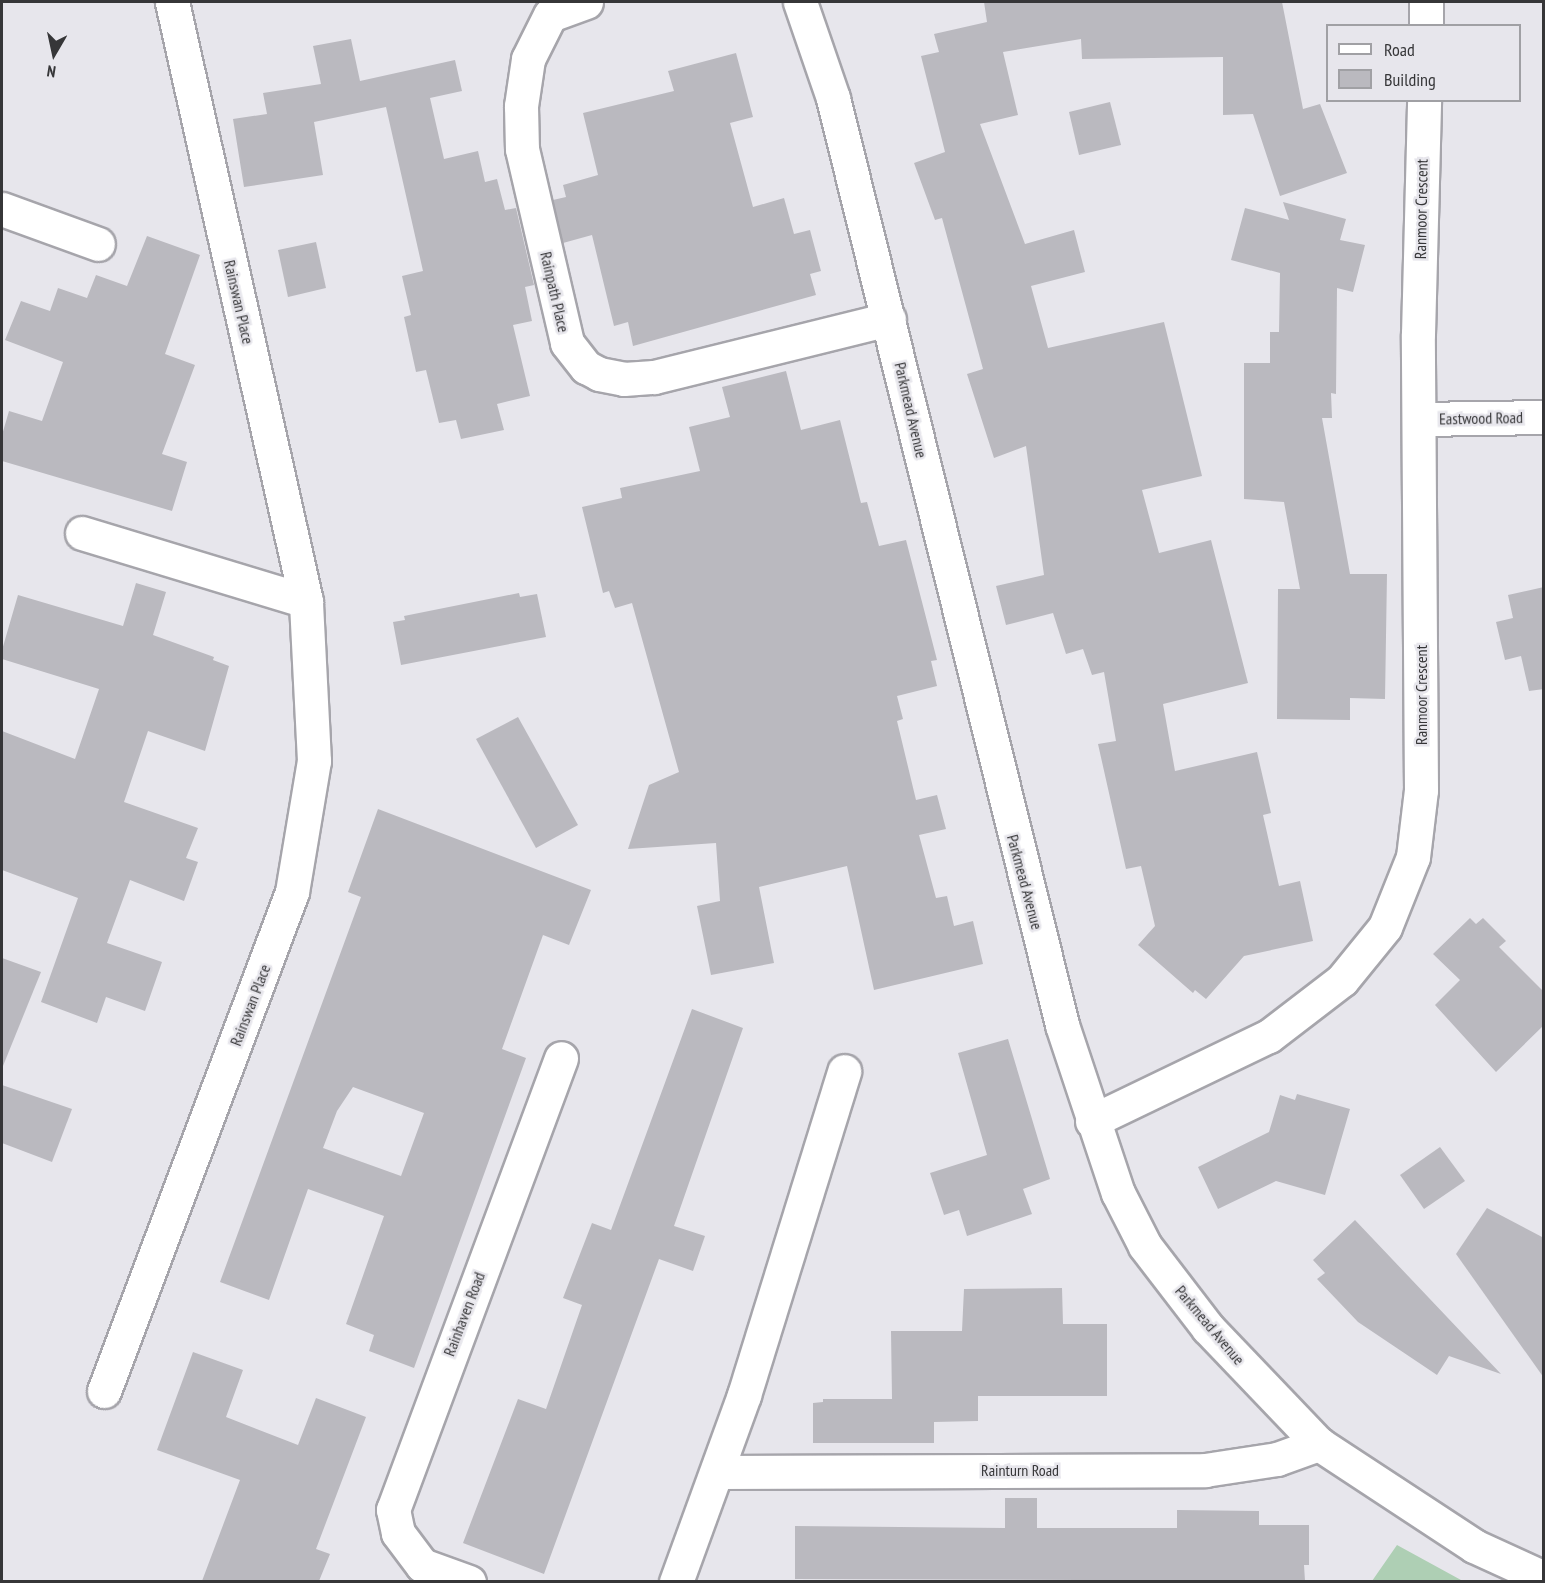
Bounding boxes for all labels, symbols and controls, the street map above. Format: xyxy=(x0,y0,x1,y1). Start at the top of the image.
north arrow xyxy=(24,24,84,84)
legend xyxy=(1326,24,1521,102)
text: Road xyxy=(1384,38,1415,61)
text: N xyxy=(45,61,57,82)
text: Building xyxy=(1384,68,1436,91)
street label: Ranmoor Crescent xyxy=(1411,159,1431,259)
street label: Rainpath Place xyxy=(536,250,574,334)
street label: Rainswan Place xyxy=(220,258,258,346)
street label: Parkmead Avenue xyxy=(891,360,931,460)
street label: Eastwood Road xyxy=(1439,408,1523,428)
street label: Ranmoor Crescent xyxy=(1411,645,1431,745)
street label: Parkmead Avenue xyxy=(1003,832,1047,932)
street label: Rainswan Place xyxy=(226,962,274,1048)
street label: Rainhaven Road xyxy=(439,1269,489,1359)
street label: Parkmead Avenue xyxy=(1171,1281,1249,1369)
street label: Rainturn Road xyxy=(981,1460,1059,1480)

